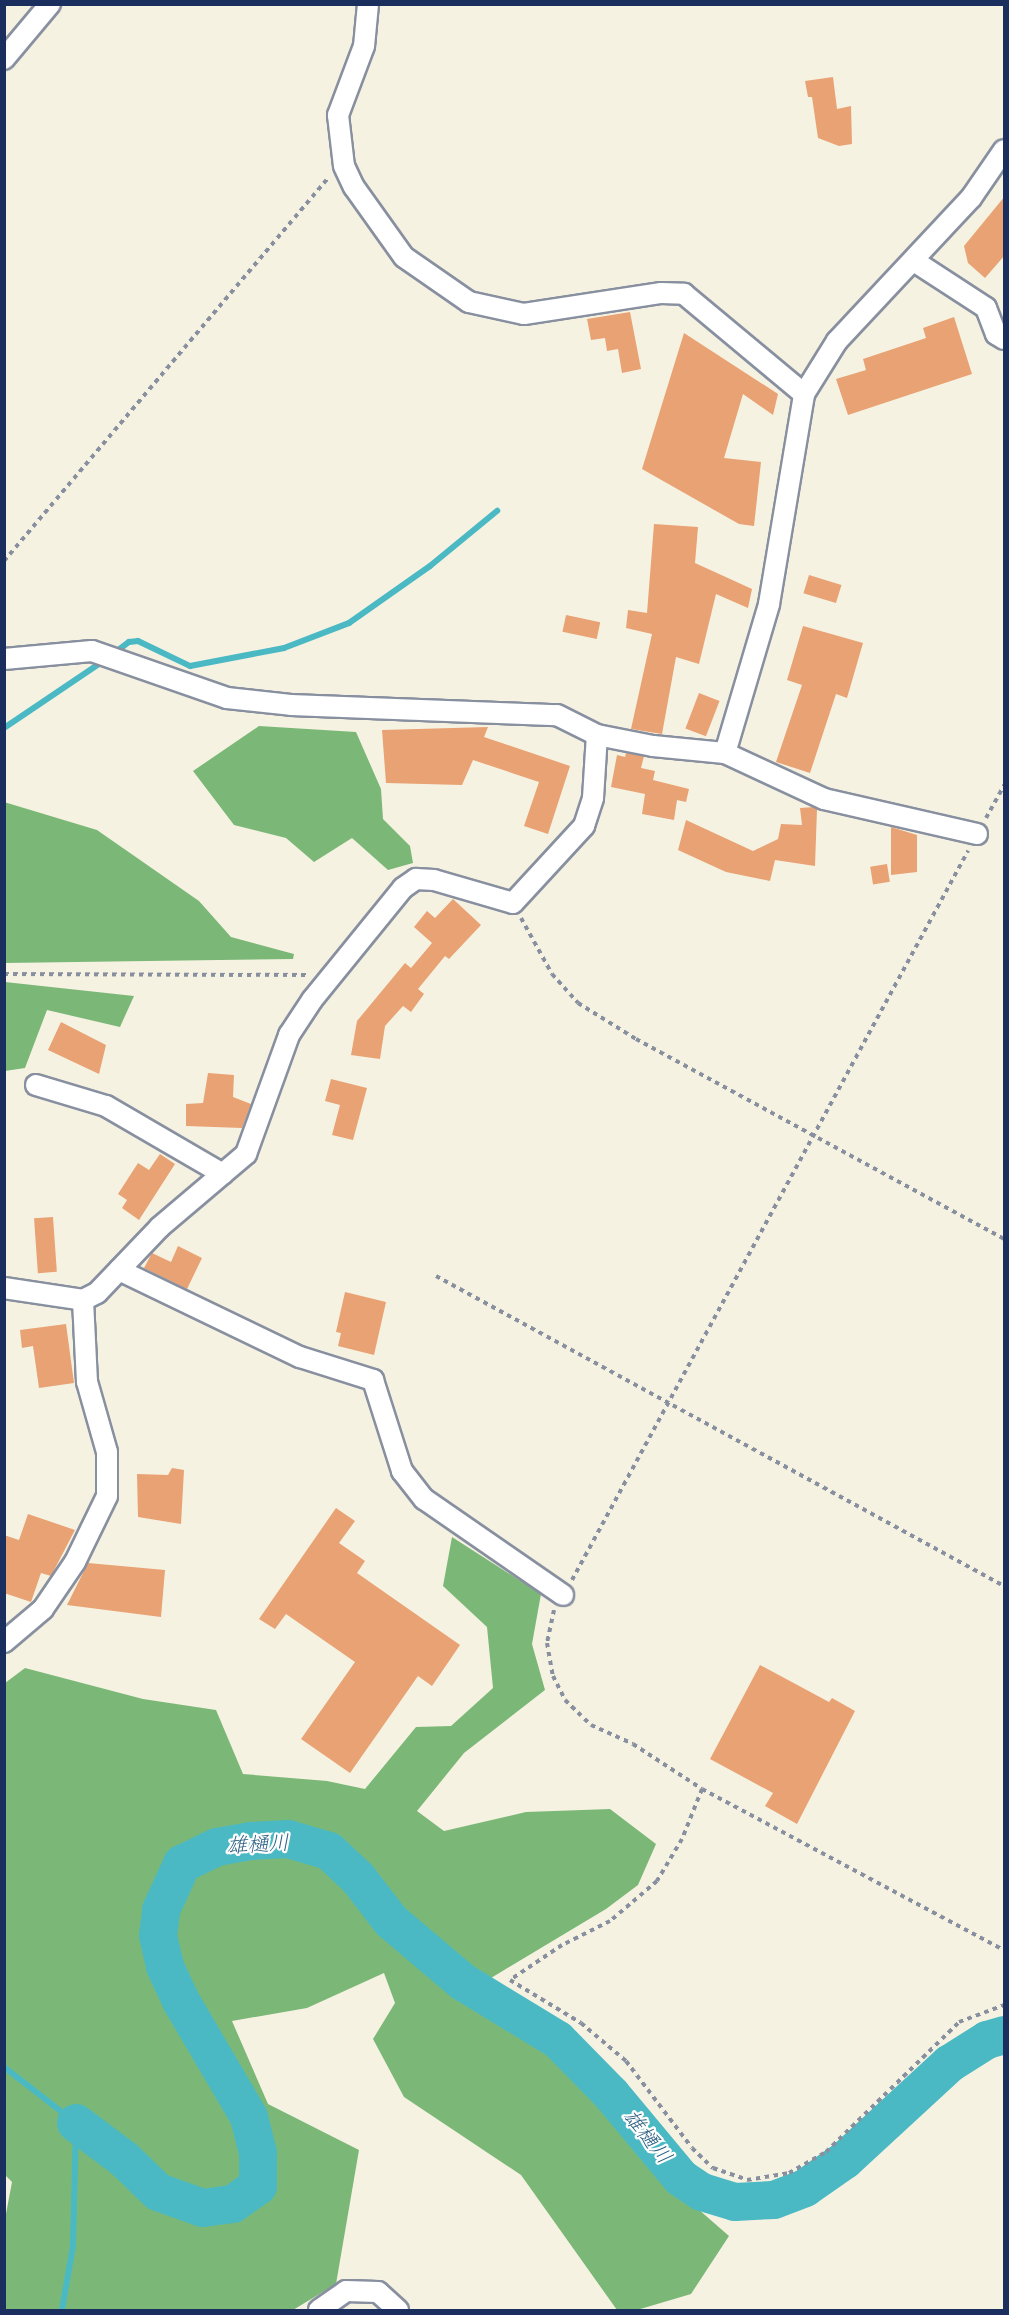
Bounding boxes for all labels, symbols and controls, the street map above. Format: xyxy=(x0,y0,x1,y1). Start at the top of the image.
water label: 雄樋川 xyxy=(226,1831,290,1859)
water label: 雄樋川 xyxy=(617,2105,677,2169)

